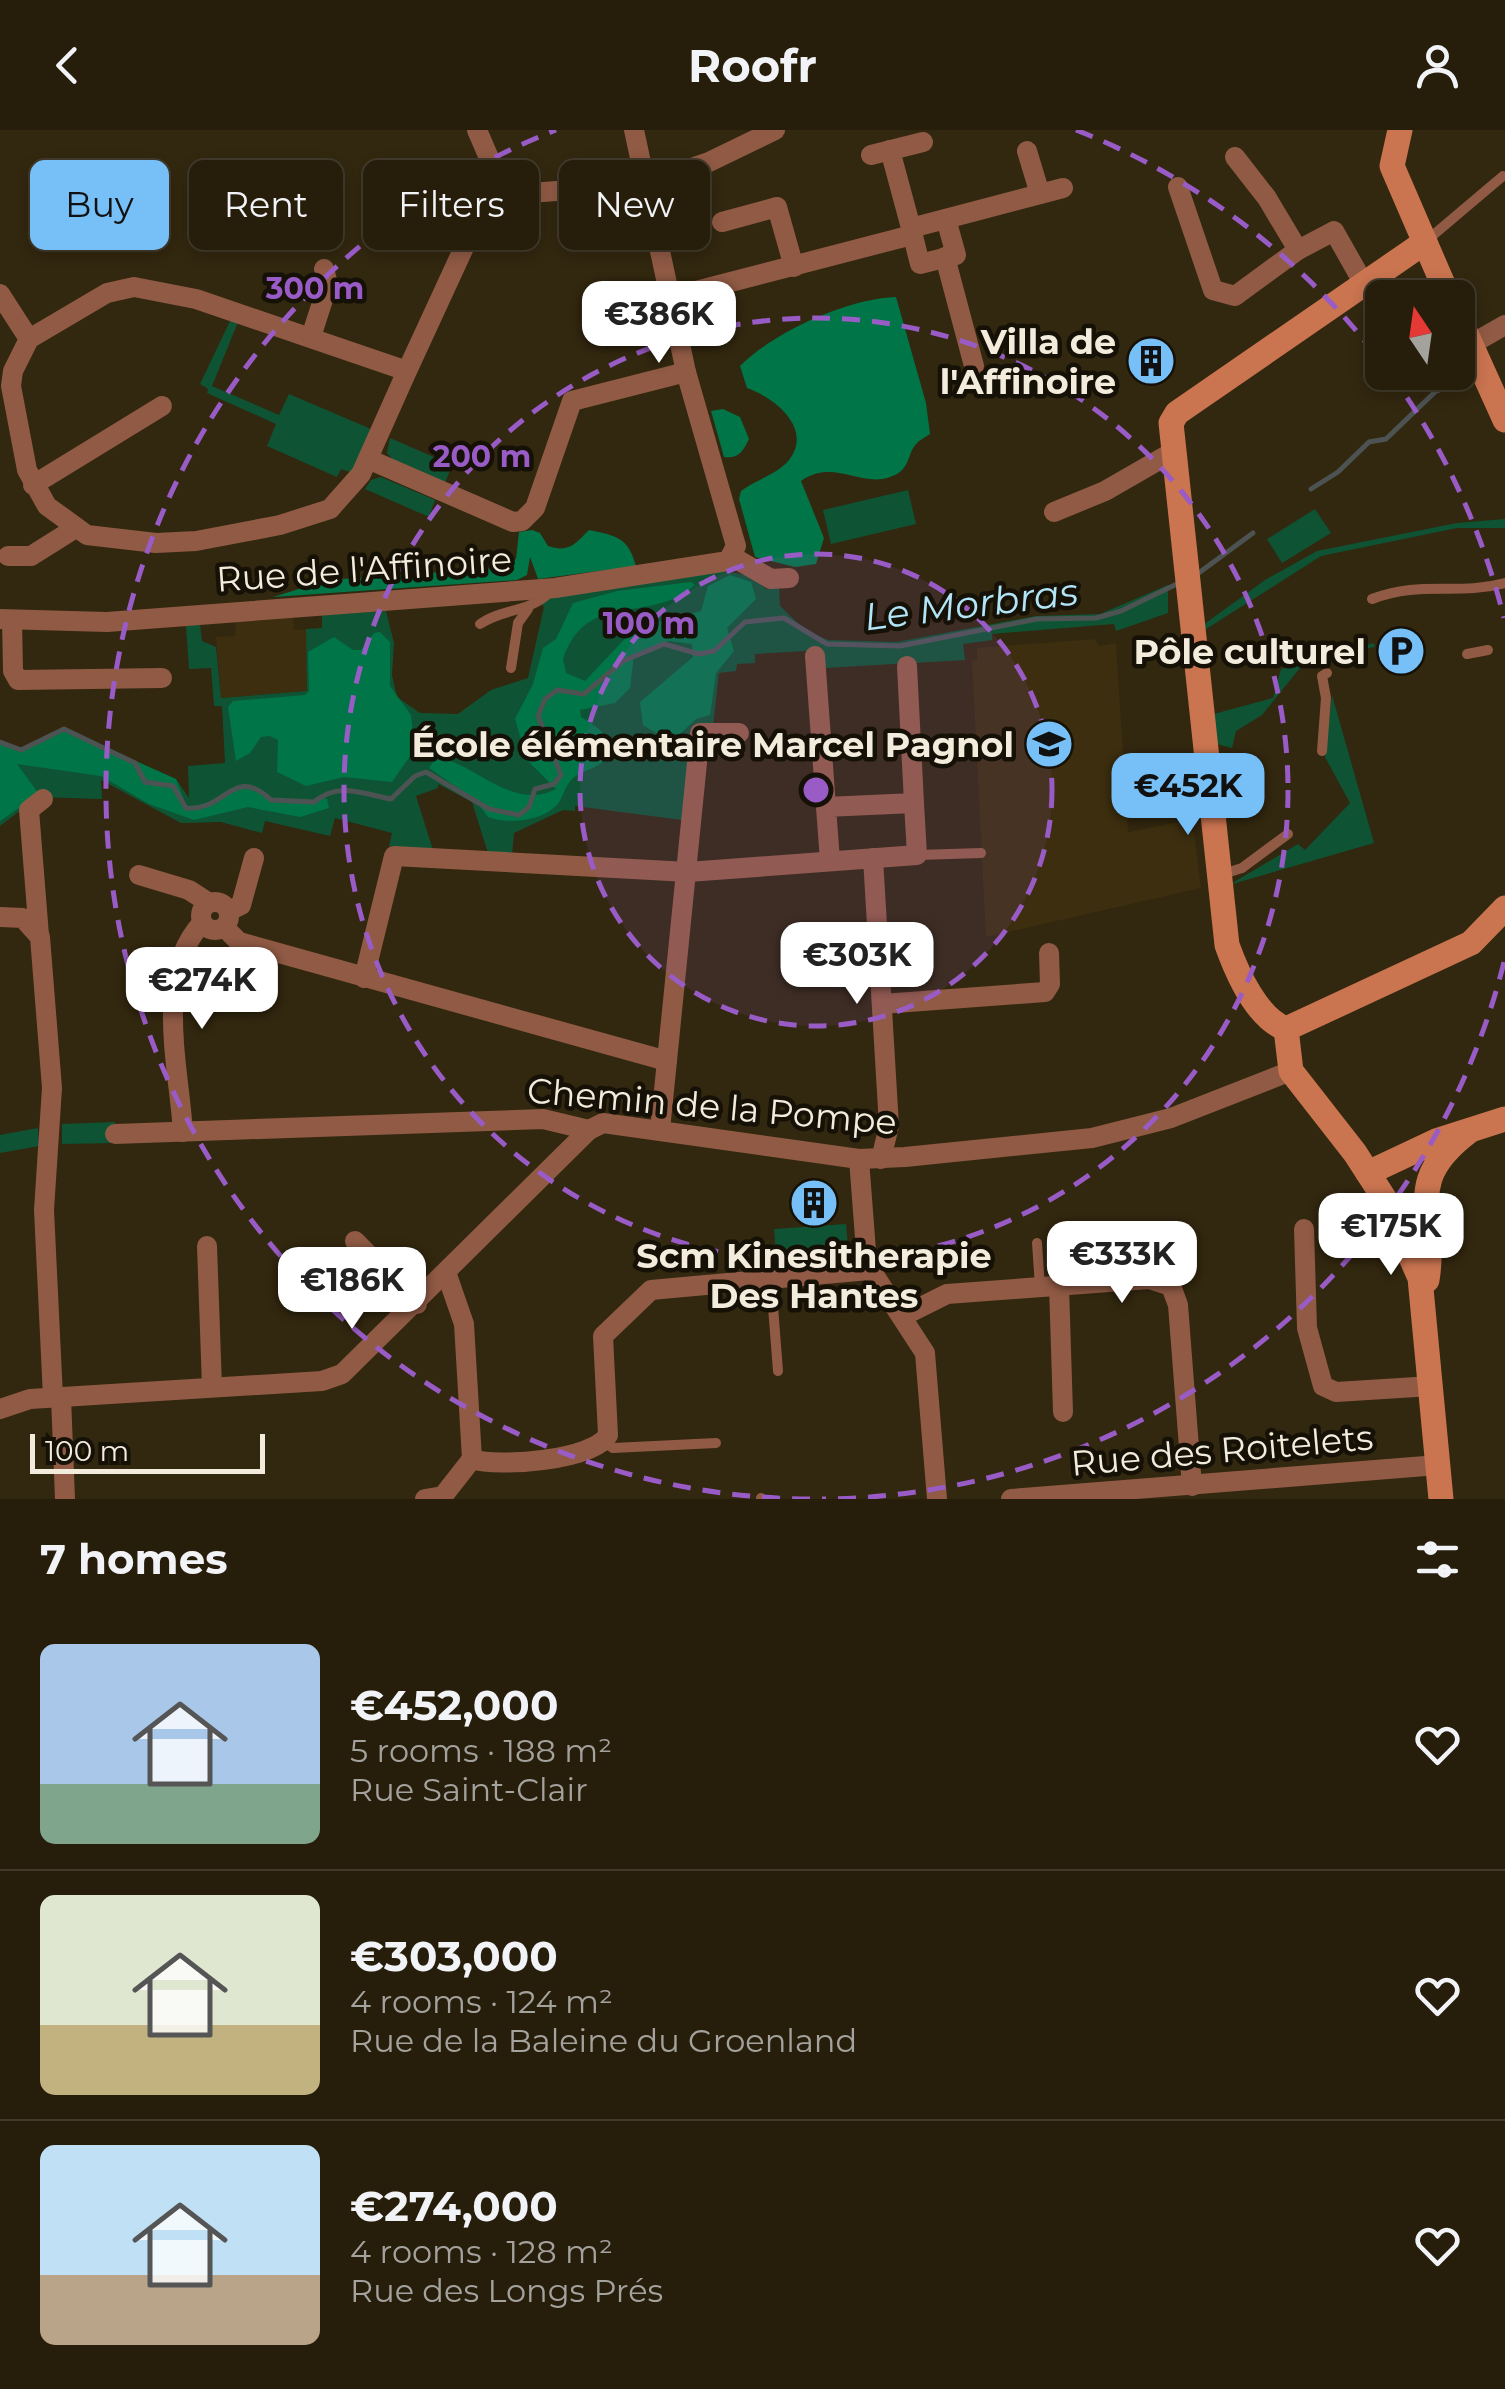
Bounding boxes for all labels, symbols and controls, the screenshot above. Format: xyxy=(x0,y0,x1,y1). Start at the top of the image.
icon: back xyxy=(40,38,95,93)
text: Roofr xyxy=(688,38,817,93)
icon: person xyxy=(1410,38,1465,93)
chip: Buy xyxy=(30,160,169,250)
chip: Rent xyxy=(189,160,343,250)
chip: Filters xyxy=(363,160,539,250)
chip: New xyxy=(559,160,710,250)
text: 300 m xyxy=(265,270,364,307)
north arrow xyxy=(1365,280,1475,390)
map controls xyxy=(1365,280,1475,390)
pin: €386K xyxy=(589,281,729,366)
text: €386K xyxy=(604,294,714,333)
place label: Villa de l'Affinoire xyxy=(940,320,1116,403)
building icon: Villa de l'Affinoire xyxy=(1125,335,1177,387)
text: 200 m xyxy=(433,438,531,475)
street label: Rue de l'Affinoire xyxy=(215,537,513,601)
water label: Le Morbras xyxy=(861,568,1081,640)
text: 100 m xyxy=(603,605,695,642)
parking icon: Pôle culturel xyxy=(1375,625,1427,677)
place label: Pôle culturel xyxy=(1133,630,1366,673)
school or university icon: École élémentaire Marcel Pagnol xyxy=(1023,718,1075,770)
place label: École élémentaire Marcel Pagnol xyxy=(412,723,1014,766)
pin: €452K xyxy=(1118,753,1258,838)
text: €452K xyxy=(1134,766,1243,805)
centre of rings xyxy=(798,772,834,808)
pin: €303K xyxy=(787,922,927,1007)
text: €303K xyxy=(803,935,911,974)
pin: €274K xyxy=(132,947,272,1032)
text: €274K xyxy=(148,960,256,999)
street label: Chemin de la Pompe xyxy=(525,1068,899,1144)
building icon: Scm Kinesitherapie Des Hantes xyxy=(788,1177,840,1229)
pin: €175K xyxy=(1321,1193,1461,1278)
text: €175K xyxy=(1341,1206,1441,1245)
pin: €333K xyxy=(1052,1221,1192,1306)
place label: Scm Kinesitherapie Des Hantes xyxy=(636,1234,992,1317)
text: €333K xyxy=(1069,1234,1175,1273)
pin: €186K xyxy=(282,1247,422,1332)
text: €186K xyxy=(300,1260,404,1299)
street label: Rue des Roitelets xyxy=(1069,1415,1375,1485)
scale bar xyxy=(30,1429,265,1474)
text: 100 m xyxy=(45,1434,129,1468)
icon: filters xyxy=(1410,1532,1465,1587)
text: 7 homes xyxy=(40,1533,228,1585)
text: €452,000 xyxy=(350,1679,558,1731)
icon: home xyxy=(120,1684,240,1804)
icon: heart xyxy=(1410,1717,1465,1772)
text: 5 rooms · 188 m² xyxy=(350,1731,612,1770)
text: Rue Saint-Clair xyxy=(350,1770,588,1809)
text: €303,000 xyxy=(350,1930,558,1982)
icon: home xyxy=(120,1935,240,2055)
icon: heart xyxy=(1410,1968,1465,2023)
text: 4 rooms · 124 m² xyxy=(350,1982,613,2021)
text: Rue de la Baleine du Groenland xyxy=(350,2021,857,2060)
text: €274,000 xyxy=(350,2180,558,2232)
icon: home xyxy=(120,2185,240,2305)
icon: heart xyxy=(1410,2218,1465,2273)
text: 4 rooms · 128 m² xyxy=(350,2232,613,2271)
text: Rue des Longs Prés xyxy=(350,2271,663,2310)

